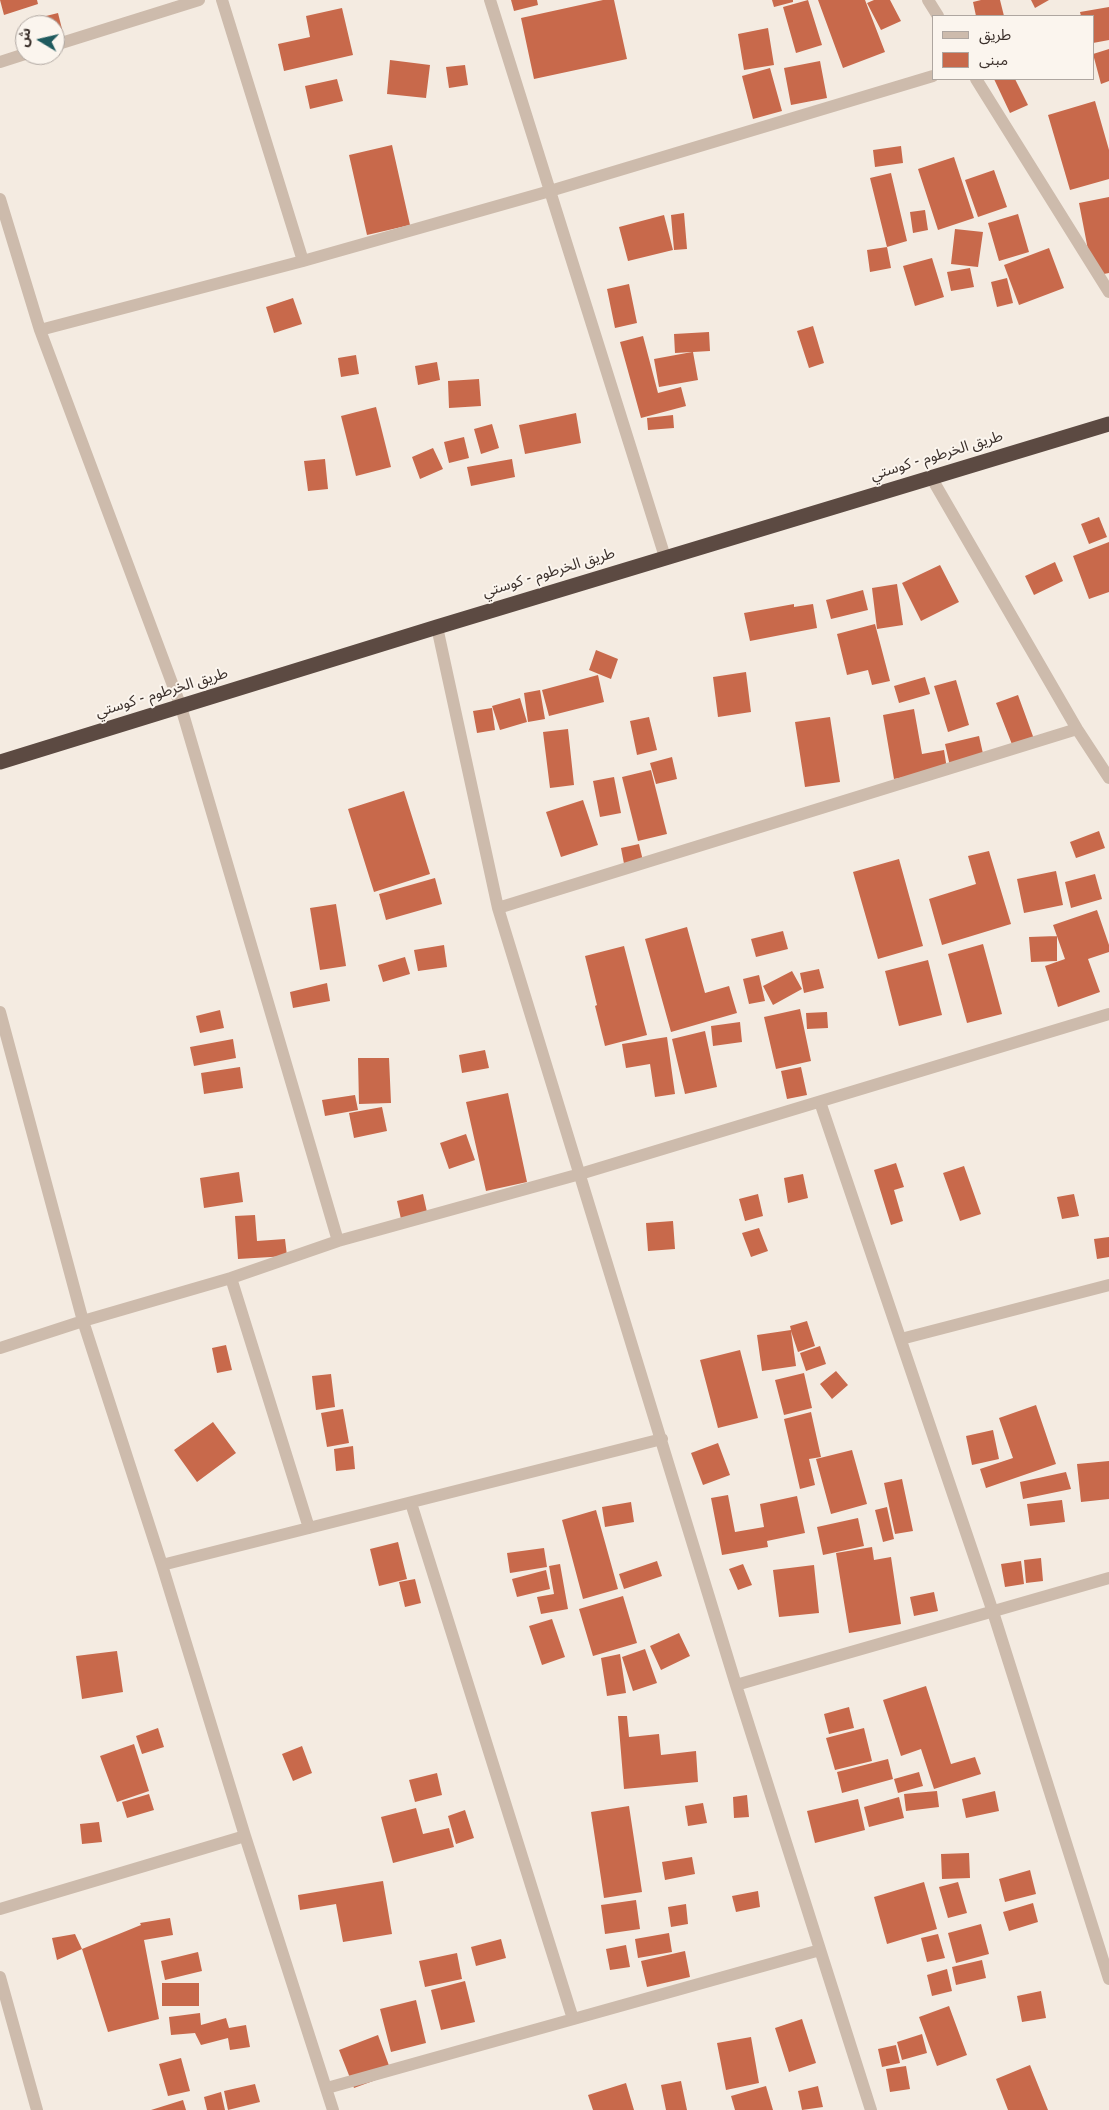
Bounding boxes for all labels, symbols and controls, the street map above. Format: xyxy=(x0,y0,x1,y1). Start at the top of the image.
north arrow xyxy=(15,15,65,65)
legend xyxy=(932,15,1094,80)
text: ش xyxy=(16,27,36,49)
text: طريق xyxy=(979,27,1011,46)
text: مبنى xyxy=(979,52,1008,71)
street label: طريق الخرطوم - كوستي xyxy=(869,428,1005,486)
street label: طريق الخرطوم - كوستي xyxy=(481,545,617,603)
street label: طريق الخرطوم - كوستي xyxy=(94,665,230,723)

